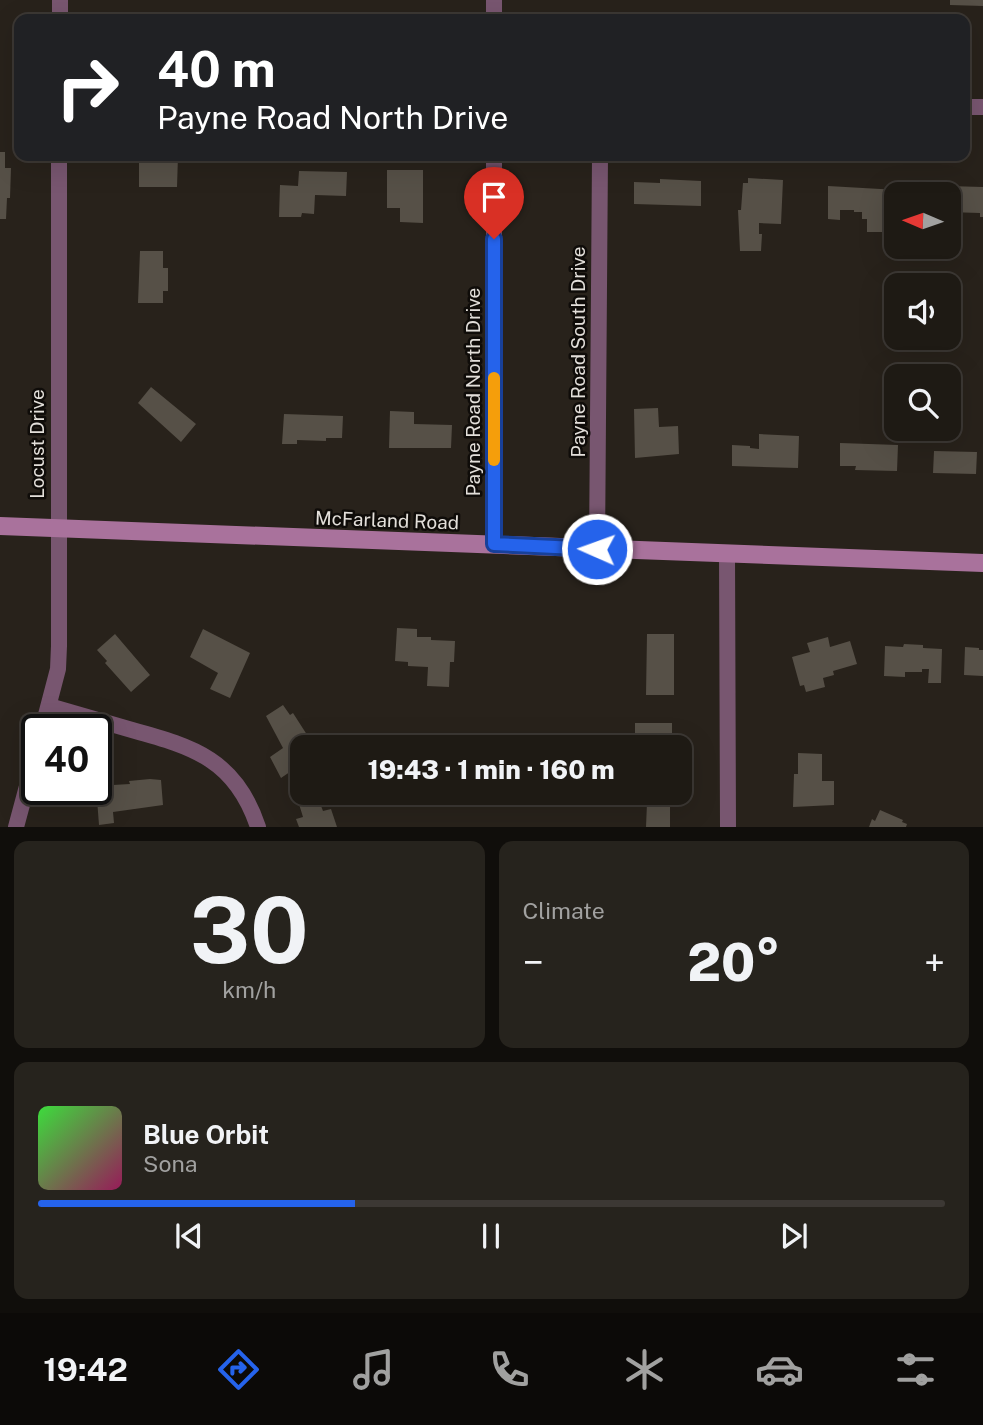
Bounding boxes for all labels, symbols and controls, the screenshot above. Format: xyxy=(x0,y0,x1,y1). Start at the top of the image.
text: 40 m xyxy=(157,40,276,98)
icon: right xyxy=(42,42,133,133)
text: Payne Road North Drive xyxy=(157,99,508,136)
pin xyxy=(464,167,524,239)
icon: arrive xyxy=(475,178,513,216)
north arrow xyxy=(884,182,961,259)
map controls xyxy=(884,182,961,441)
street label: Payne Road South Drive xyxy=(567,247,589,458)
button: sound xyxy=(884,273,961,350)
street label: Payne Road North Drive xyxy=(462,288,484,496)
button: search xyxy=(884,364,961,441)
street label: Locust Drive xyxy=(26,389,48,499)
street label: McFarland Road xyxy=(315,506,459,534)
position arrow xyxy=(560,512,634,586)
speed limit sign: 40 xyxy=(21,714,112,805)
text: 19:43 · 1 min · 160 m xyxy=(367,754,615,785)
text: 30 xyxy=(190,877,309,983)
text: Climate xyxy=(523,897,605,924)
text: 20° xyxy=(687,932,780,993)
text: − xyxy=(523,940,544,985)
text: + xyxy=(924,940,945,985)
text: km/h xyxy=(222,976,276,1003)
text: Blue Orbit xyxy=(143,1119,269,1150)
text: Sona xyxy=(143,1150,197,1177)
icon: previous xyxy=(170,1217,208,1255)
icon: pause xyxy=(472,1217,510,1255)
icon: next xyxy=(775,1217,813,1255)
icon: directions xyxy=(214,1345,263,1394)
icon: music xyxy=(349,1345,398,1394)
icon: phone xyxy=(485,1345,534,1394)
icon: climate xyxy=(620,1345,669,1394)
icon: car xyxy=(755,1345,804,1394)
icon: filters xyxy=(891,1345,940,1394)
text: 19:42 xyxy=(43,1351,128,1388)

